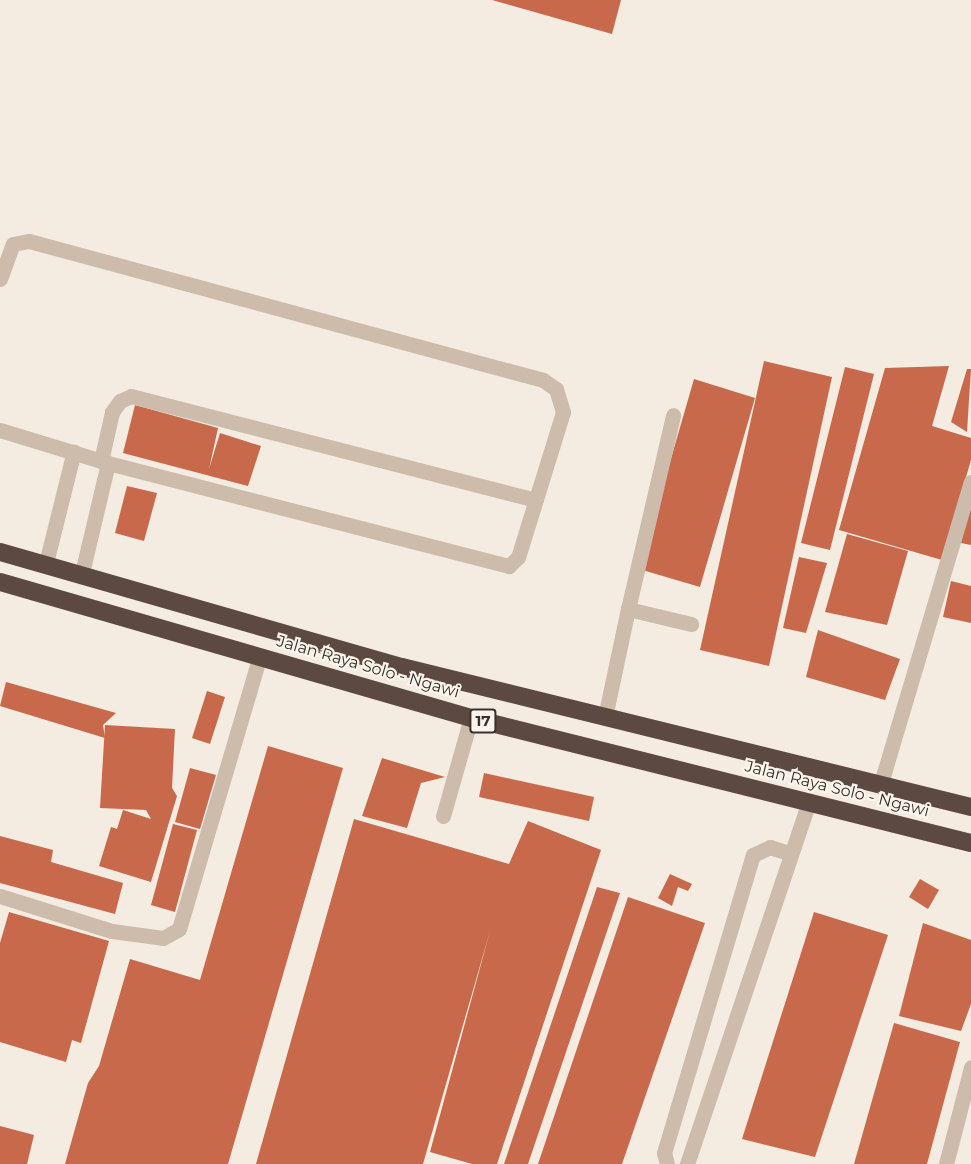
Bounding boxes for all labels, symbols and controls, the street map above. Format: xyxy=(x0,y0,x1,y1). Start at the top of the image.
street label: Jalan Raya Solo - Ngawi xyxy=(274,632,462,702)
road number: 17 xyxy=(468,709,498,733)
street label: Jalan Raya Solo - Ngawi xyxy=(743,757,931,821)

